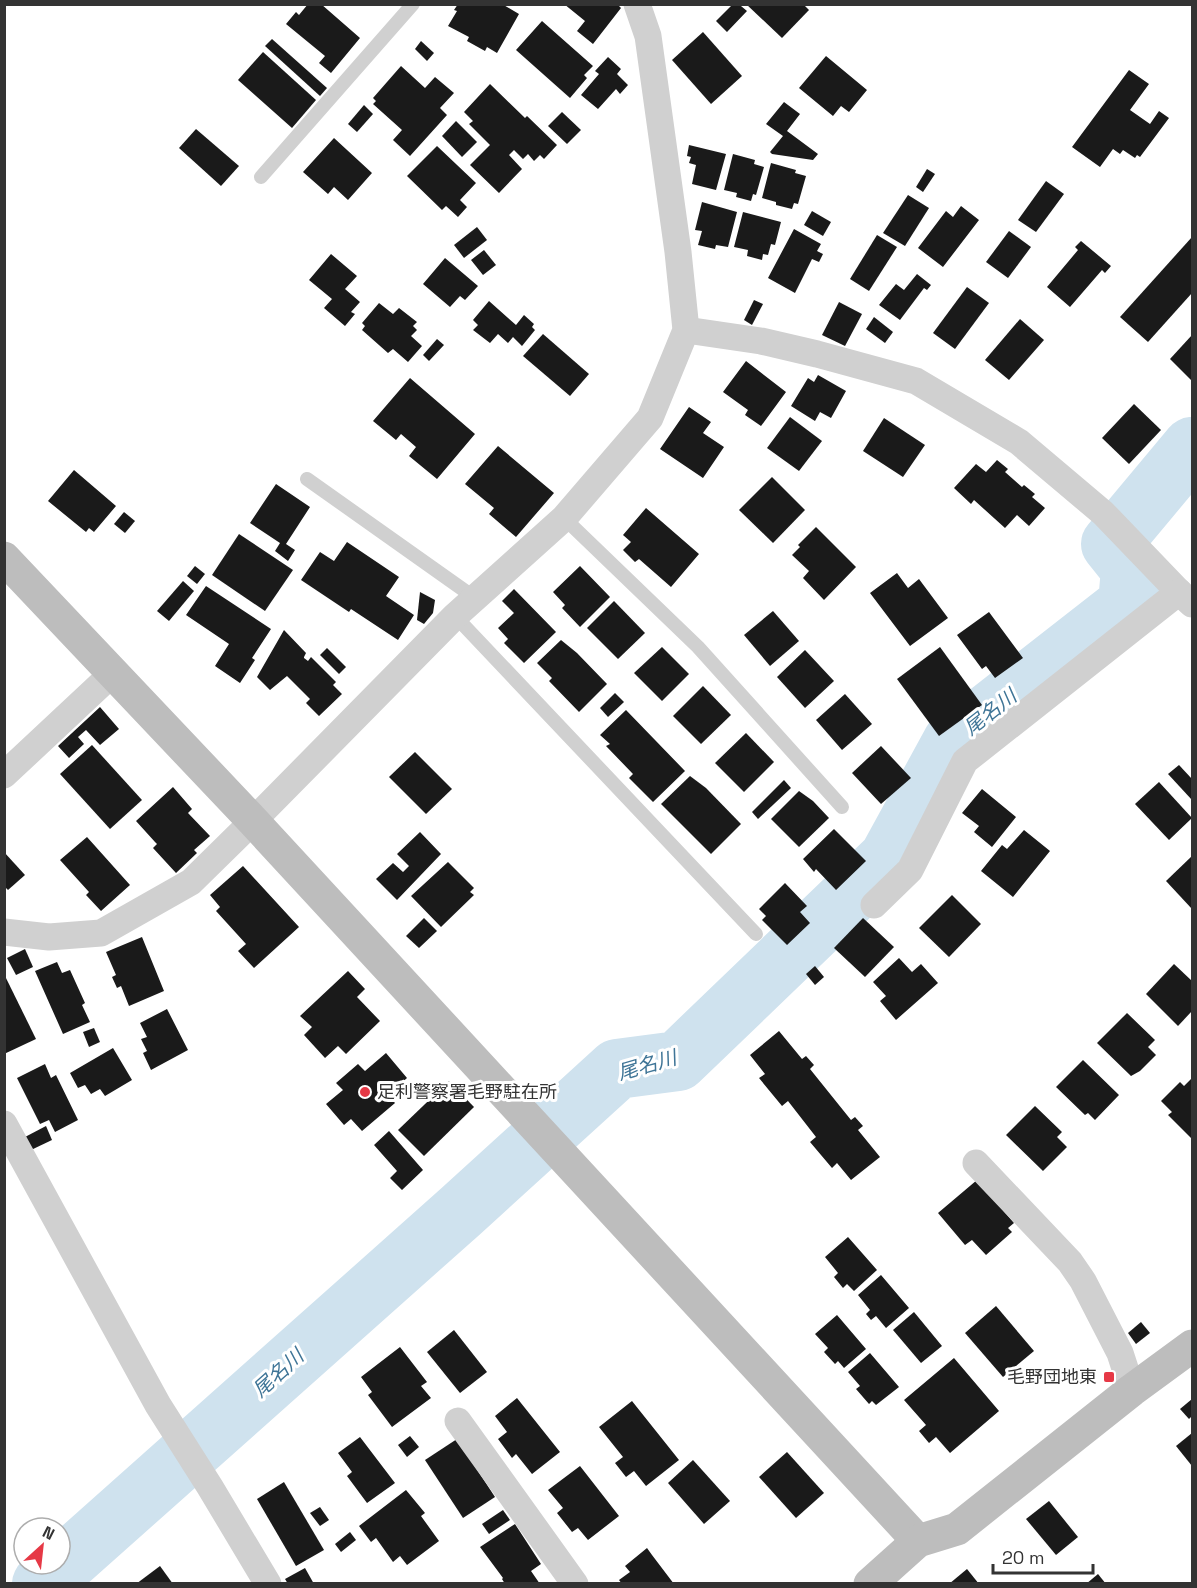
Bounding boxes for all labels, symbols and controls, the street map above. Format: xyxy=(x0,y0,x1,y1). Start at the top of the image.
water label: 尾名川 xyxy=(958,682,1023,741)
water label: 尾名川 xyxy=(615,1044,681,1086)
place label: 足利警察署毛野駐在所 xyxy=(377,1080,557,1103)
marker: 足利警察署毛野駐在所 xyxy=(358,1085,372,1099)
water label: 尾名川 xyxy=(247,1342,310,1403)
place label: 毛野団地東 xyxy=(1007,1365,1097,1388)
marker: 毛野団地東 xyxy=(1102,1370,1116,1384)
north arrow xyxy=(12,1516,72,1576)
text: N xyxy=(39,1521,58,1545)
scale bar xyxy=(993,1537,1094,1575)
text: 20 m xyxy=(1002,1546,1045,1569)

